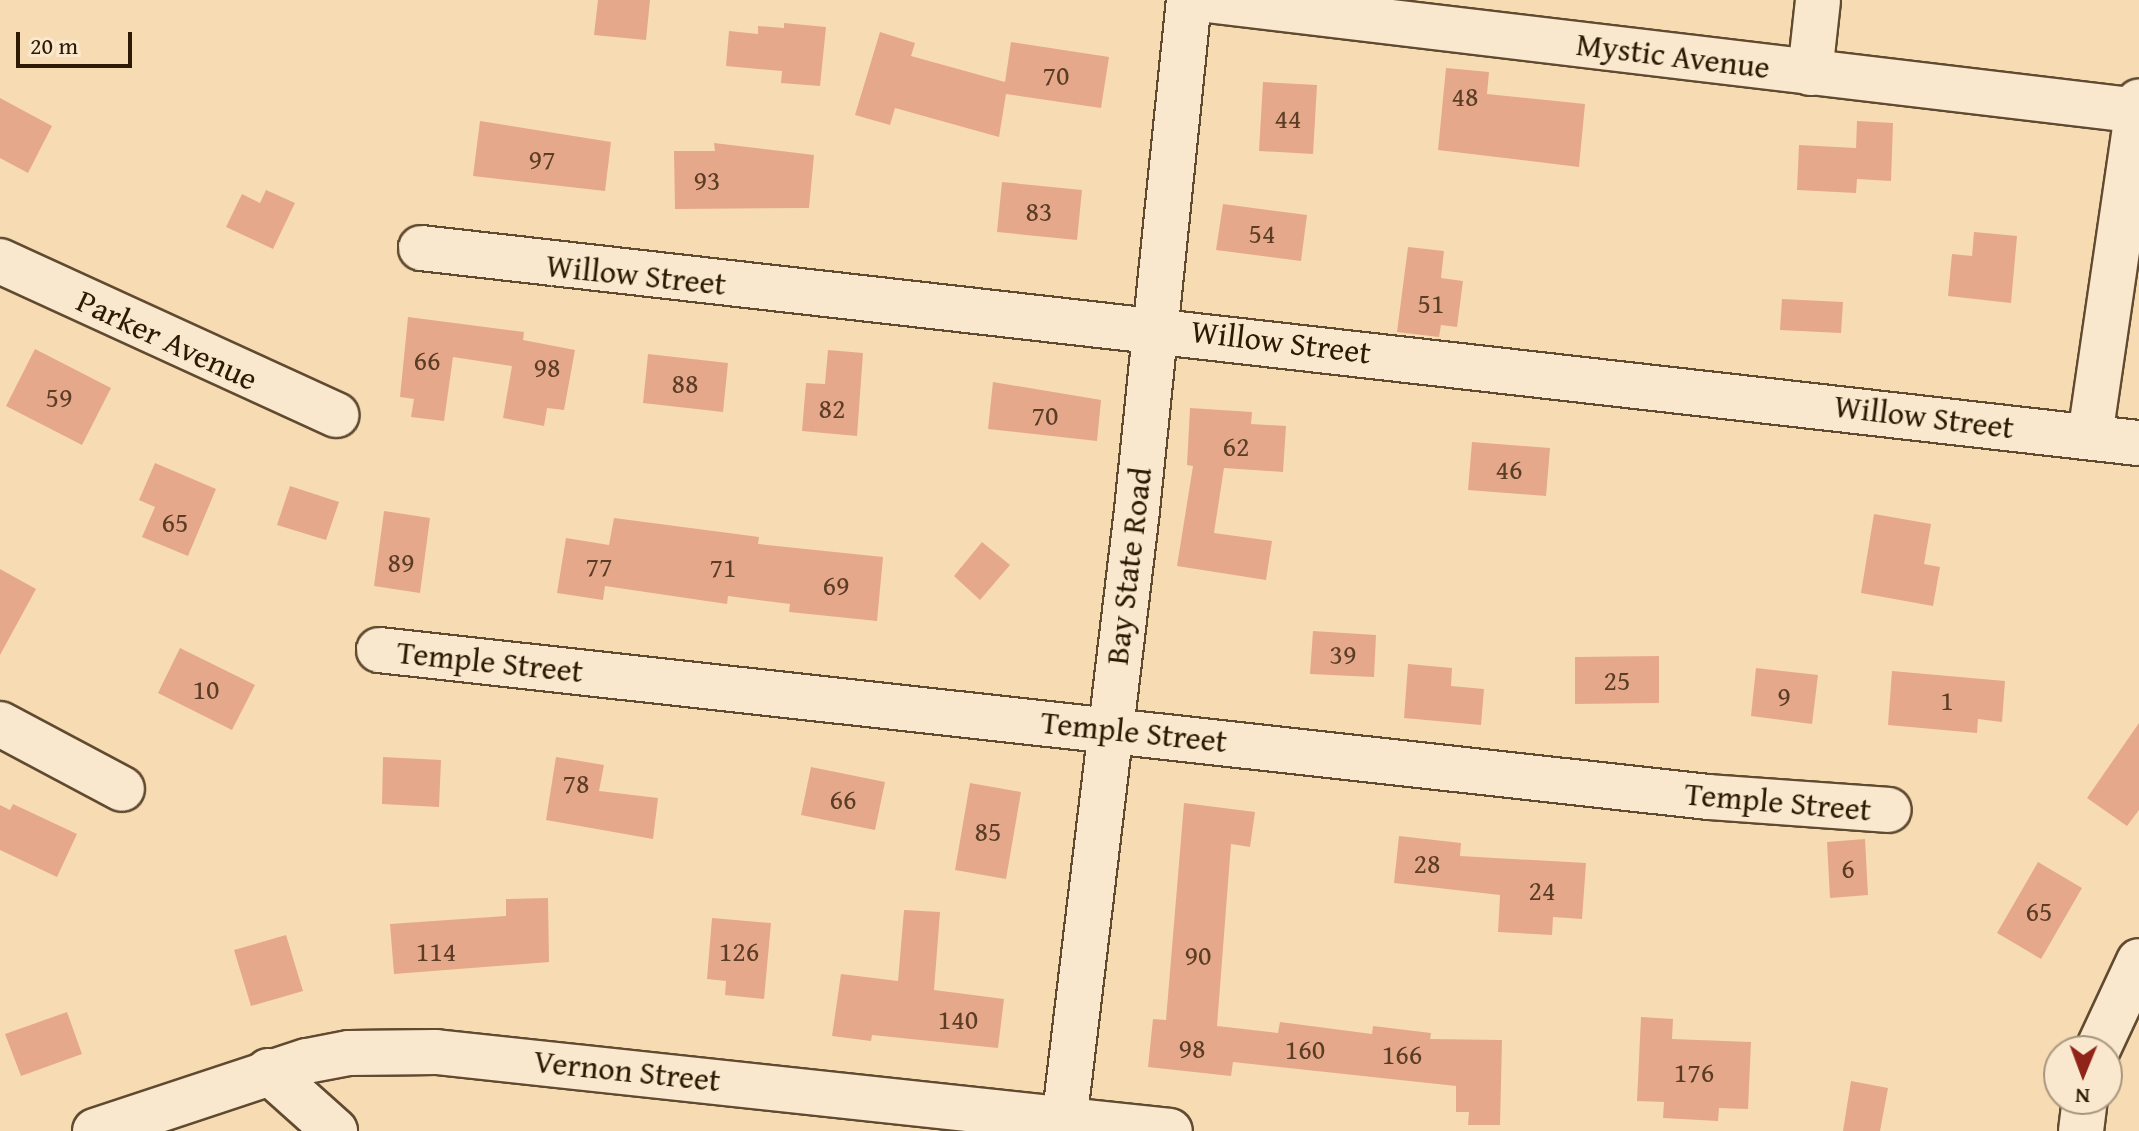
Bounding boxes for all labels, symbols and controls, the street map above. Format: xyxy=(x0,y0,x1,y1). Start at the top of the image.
scale bar xyxy=(20,16,136,66)
street label: Mystic Avenue xyxy=(1574,25,1772,87)
text: 20 m xyxy=(30,28,78,63)
house number: 70 xyxy=(1043,58,1069,92)
house number: 48 xyxy=(1452,79,1478,113)
house number: 44 xyxy=(1275,101,1301,135)
house number: 97 xyxy=(529,142,555,176)
house number: 93 xyxy=(694,163,720,197)
house number: 83 xyxy=(1026,194,1052,228)
house number: 54 xyxy=(1249,216,1275,250)
street label: Willow Street xyxy=(544,246,728,304)
street label: Parker Avenue xyxy=(71,281,263,399)
house number: 51 xyxy=(1418,286,1444,320)
street label: Willow Street xyxy=(1189,312,1373,372)
house number: 66 xyxy=(414,343,440,377)
house number: 98 xyxy=(534,350,560,384)
house number: 88 xyxy=(672,366,698,400)
house number: 59 xyxy=(46,380,72,414)
street label: Willow Street xyxy=(1832,387,2016,447)
house number: 82 xyxy=(819,391,845,425)
house number: 70 xyxy=(1032,398,1058,432)
house number: 62 xyxy=(1223,429,1249,463)
house number: 46 xyxy=(1496,452,1522,486)
street label: Bay State Road xyxy=(1098,465,1160,667)
house number: 65 xyxy=(162,505,188,539)
house number: 89 xyxy=(388,545,414,579)
house number: 77 xyxy=(586,549,612,583)
house number: 71 xyxy=(710,550,736,584)
house number: 69 xyxy=(823,568,849,602)
street label: Temple Street xyxy=(395,633,585,691)
house number: 39 xyxy=(1330,637,1356,671)
house number: 25 xyxy=(1604,663,1630,697)
house number: 10 xyxy=(193,672,219,706)
house number: 9 xyxy=(1777,679,1791,713)
house number: 1 xyxy=(1940,683,1954,717)
street label: Temple Street xyxy=(1039,703,1229,761)
house number: 78 xyxy=(563,766,589,800)
street label: Temple Street xyxy=(1683,775,1873,829)
house number: 66 xyxy=(830,782,856,816)
house number: 85 xyxy=(975,814,1001,848)
house number: 28 xyxy=(1414,846,1440,880)
house number: 6 xyxy=(1841,851,1855,885)
house number: 24 xyxy=(1529,873,1555,907)
house number: 65 xyxy=(2026,894,2052,928)
house number: 114 xyxy=(416,934,456,968)
house number: 126 xyxy=(719,934,759,968)
house number: 90 xyxy=(1185,938,1211,972)
house number: 140 xyxy=(938,1002,978,1036)
house number: 98 xyxy=(1179,1031,1205,1065)
house number: 160 xyxy=(1285,1032,1325,1066)
north arrow xyxy=(2043,1035,2123,1115)
house number: 166 xyxy=(1382,1037,1422,1071)
street label: Vernon Street xyxy=(532,1042,722,1100)
house number: 176 xyxy=(1674,1055,1714,1089)
text: N xyxy=(2075,1081,2090,1113)

